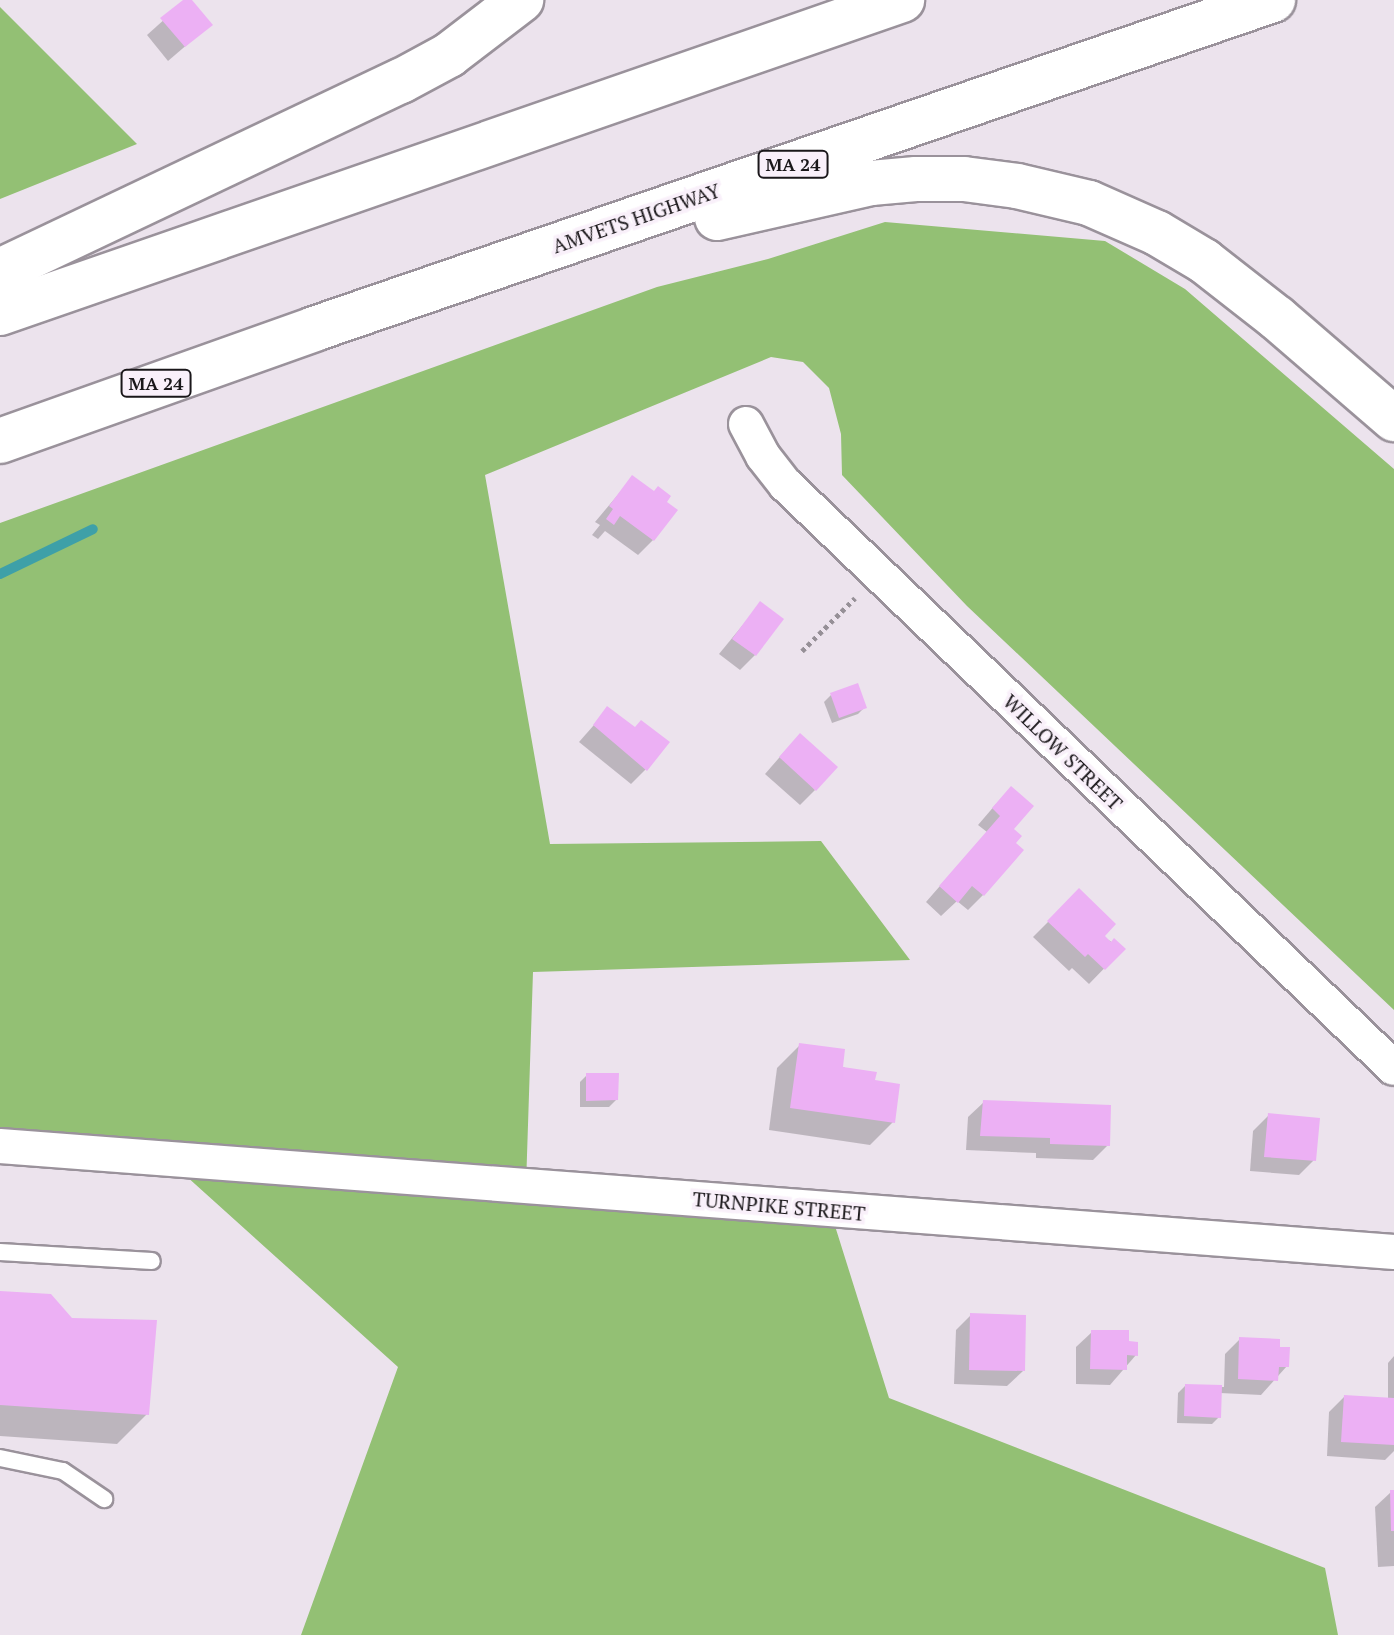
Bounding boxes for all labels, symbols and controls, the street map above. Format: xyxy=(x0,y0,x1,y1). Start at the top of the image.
road number: MA 24 xyxy=(757,150,829,178)
street label: AMVETS HIGHWAY xyxy=(549,178,723,258)
road number: MA 24 xyxy=(120,369,192,397)
street label: WILLOW STREET xyxy=(998,689,1128,815)
street label: TURNPIKE STREET xyxy=(692,1187,866,1225)

